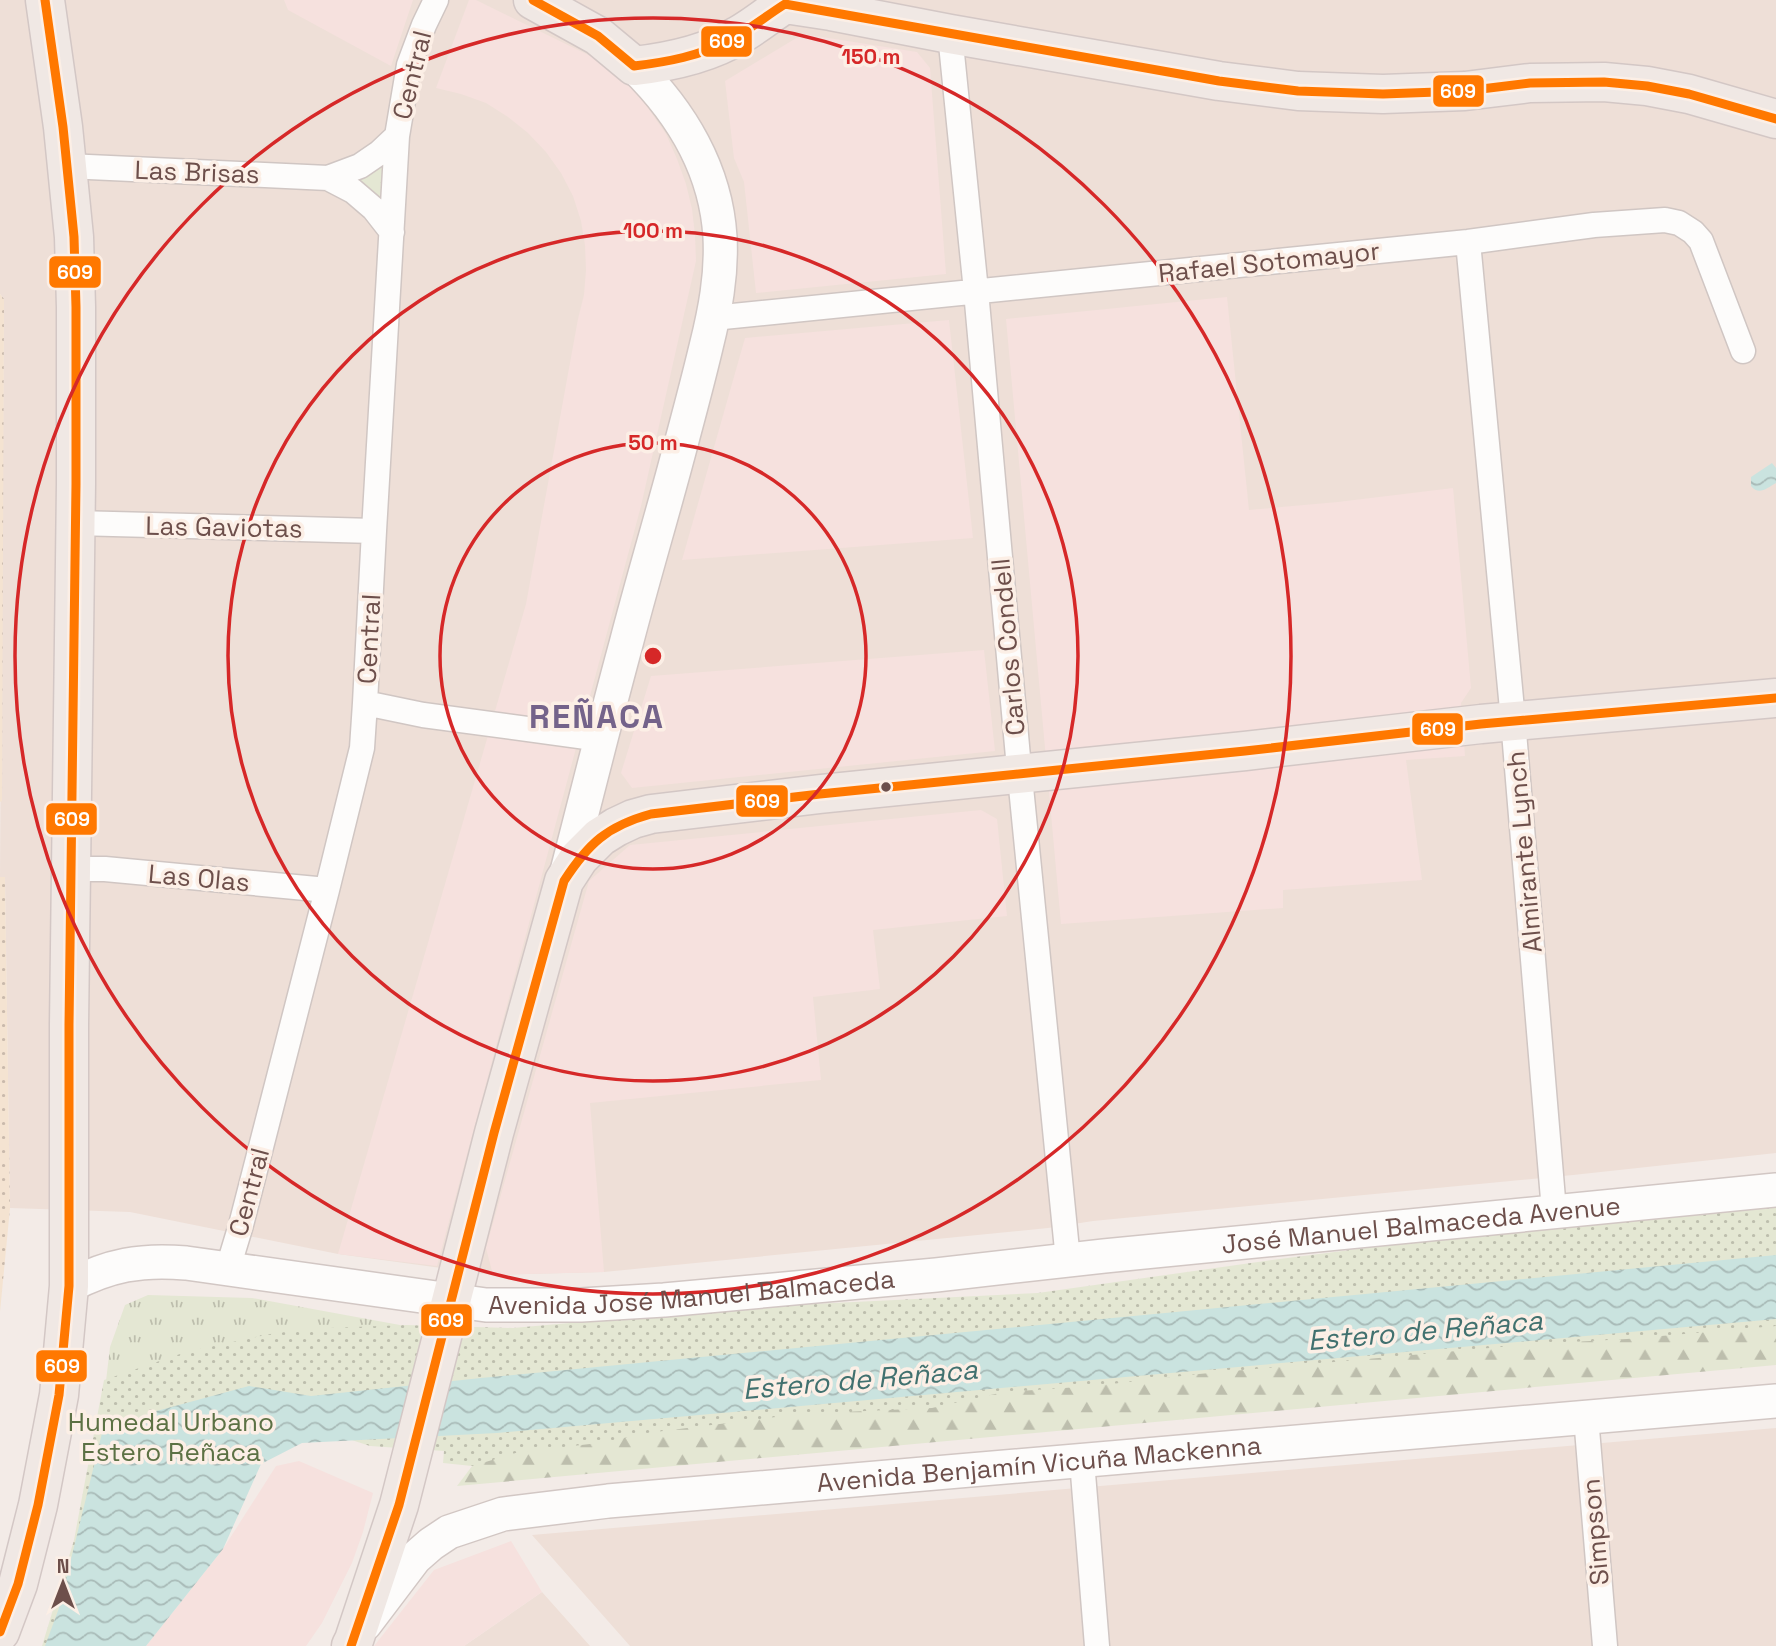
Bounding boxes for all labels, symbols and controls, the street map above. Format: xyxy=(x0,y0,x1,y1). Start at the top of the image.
line badge: 609 xyxy=(700,25,753,58)
street label: Central xyxy=(385,27,439,123)
text: 609 xyxy=(709,29,745,54)
text: 150 m xyxy=(842,43,900,70)
line badge: 609 xyxy=(1432,74,1485,108)
text: 609 xyxy=(1440,79,1476,104)
street label: Las Brisas xyxy=(134,153,260,191)
text: 100 m xyxy=(623,217,683,244)
street label: Rafael Sotomayor xyxy=(1157,233,1381,291)
line badge: 609 xyxy=(48,255,102,289)
text: 609 xyxy=(57,260,93,285)
text: 50 m xyxy=(628,429,678,456)
street label: Las Gaviotas xyxy=(145,509,303,545)
street label: Carlos Condell xyxy=(983,557,1033,737)
street label: Central xyxy=(350,593,388,685)
centre of rings xyxy=(641,644,665,668)
district label: REÑACA xyxy=(529,696,665,738)
line badge: 609 xyxy=(1411,712,1464,746)
text: 609 xyxy=(1420,717,1456,742)
street label: Almirante Lynch xyxy=(1498,750,1550,954)
unlabelled marker xyxy=(879,780,893,794)
line badge: 609 xyxy=(735,784,789,818)
text: 609 xyxy=(744,789,780,814)
line badge: 609 xyxy=(45,802,98,836)
text: 609 xyxy=(54,807,90,832)
street label: Las Olas xyxy=(147,857,251,899)
street label: Central xyxy=(221,1144,277,1240)
street label: José Manuel Balmaceda Avenue xyxy=(1220,1188,1622,1261)
street label: Avenida José Manuel Balmaceda xyxy=(488,1262,896,1322)
water label: Estero de Reñaca xyxy=(1306,1302,1545,1358)
line badge: 609 xyxy=(420,1303,473,1337)
text: 609 xyxy=(428,1308,464,1333)
line badge: 609 xyxy=(35,1349,88,1383)
water label: Estero de Reñaca xyxy=(741,1351,980,1407)
text: 609 xyxy=(44,1354,80,1379)
park label: Humedal Urbano Estero Reñaca xyxy=(68,1405,274,1469)
street label: Avenida Benjamín Vicuña Mackenna xyxy=(815,1428,1263,1500)
street label: Simpson xyxy=(1573,1477,1617,1587)
north arrow xyxy=(28,1548,98,1618)
text: N xyxy=(57,1554,69,1579)

